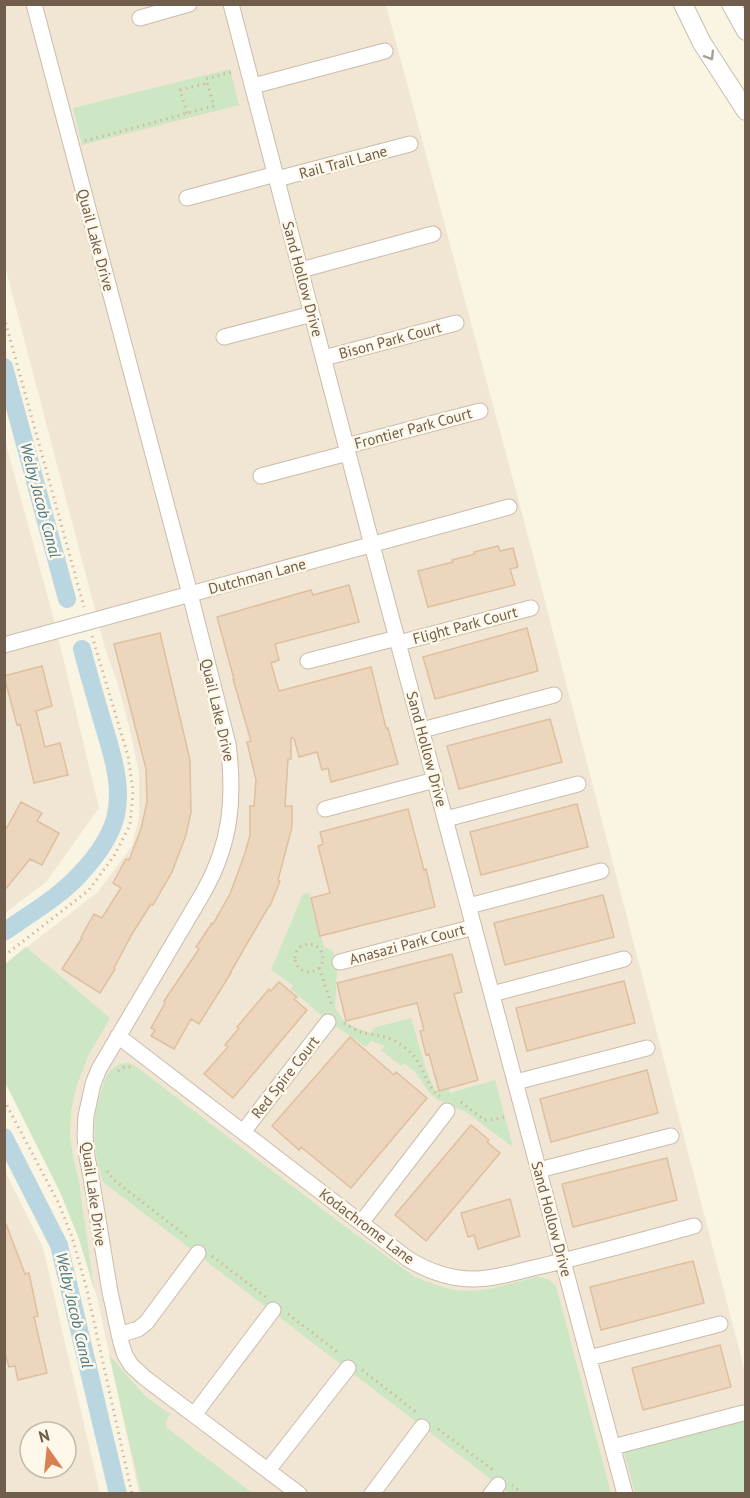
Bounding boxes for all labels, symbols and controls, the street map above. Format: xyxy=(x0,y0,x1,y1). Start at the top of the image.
one-way arrow xyxy=(703,50,715,60)
street label: Rail Trail Lane xyxy=(297,141,389,183)
street label: Quail Lake Drive xyxy=(73,187,119,293)
street label: Sand Hollow Drive xyxy=(278,219,328,339)
street label: Bison Park Court xyxy=(337,317,443,363)
street label: Frontier Park Court xyxy=(352,403,474,453)
water label: Welby Jacob Canal xyxy=(16,440,66,560)
street label: Dutchman Lane xyxy=(206,554,308,598)
street label: Flight Park Court xyxy=(411,602,519,648)
street label: Quail Lake Drive xyxy=(197,657,239,763)
street label: Sand Hollow Drive xyxy=(402,689,452,809)
street label: Anasazi Park Court xyxy=(347,919,467,969)
street label: Red Spire Court xyxy=(247,1032,323,1122)
street label: Quail Lake Drive xyxy=(77,1141,111,1247)
street label: Sand Hollow Drive xyxy=(527,1159,577,1279)
street label: Kodachrome Lane xyxy=(316,1184,418,1268)
water label: Welby Jacob Canal xyxy=(52,1250,98,1370)
north arrow xyxy=(18,1420,78,1480)
text: N xyxy=(36,1424,52,1447)

